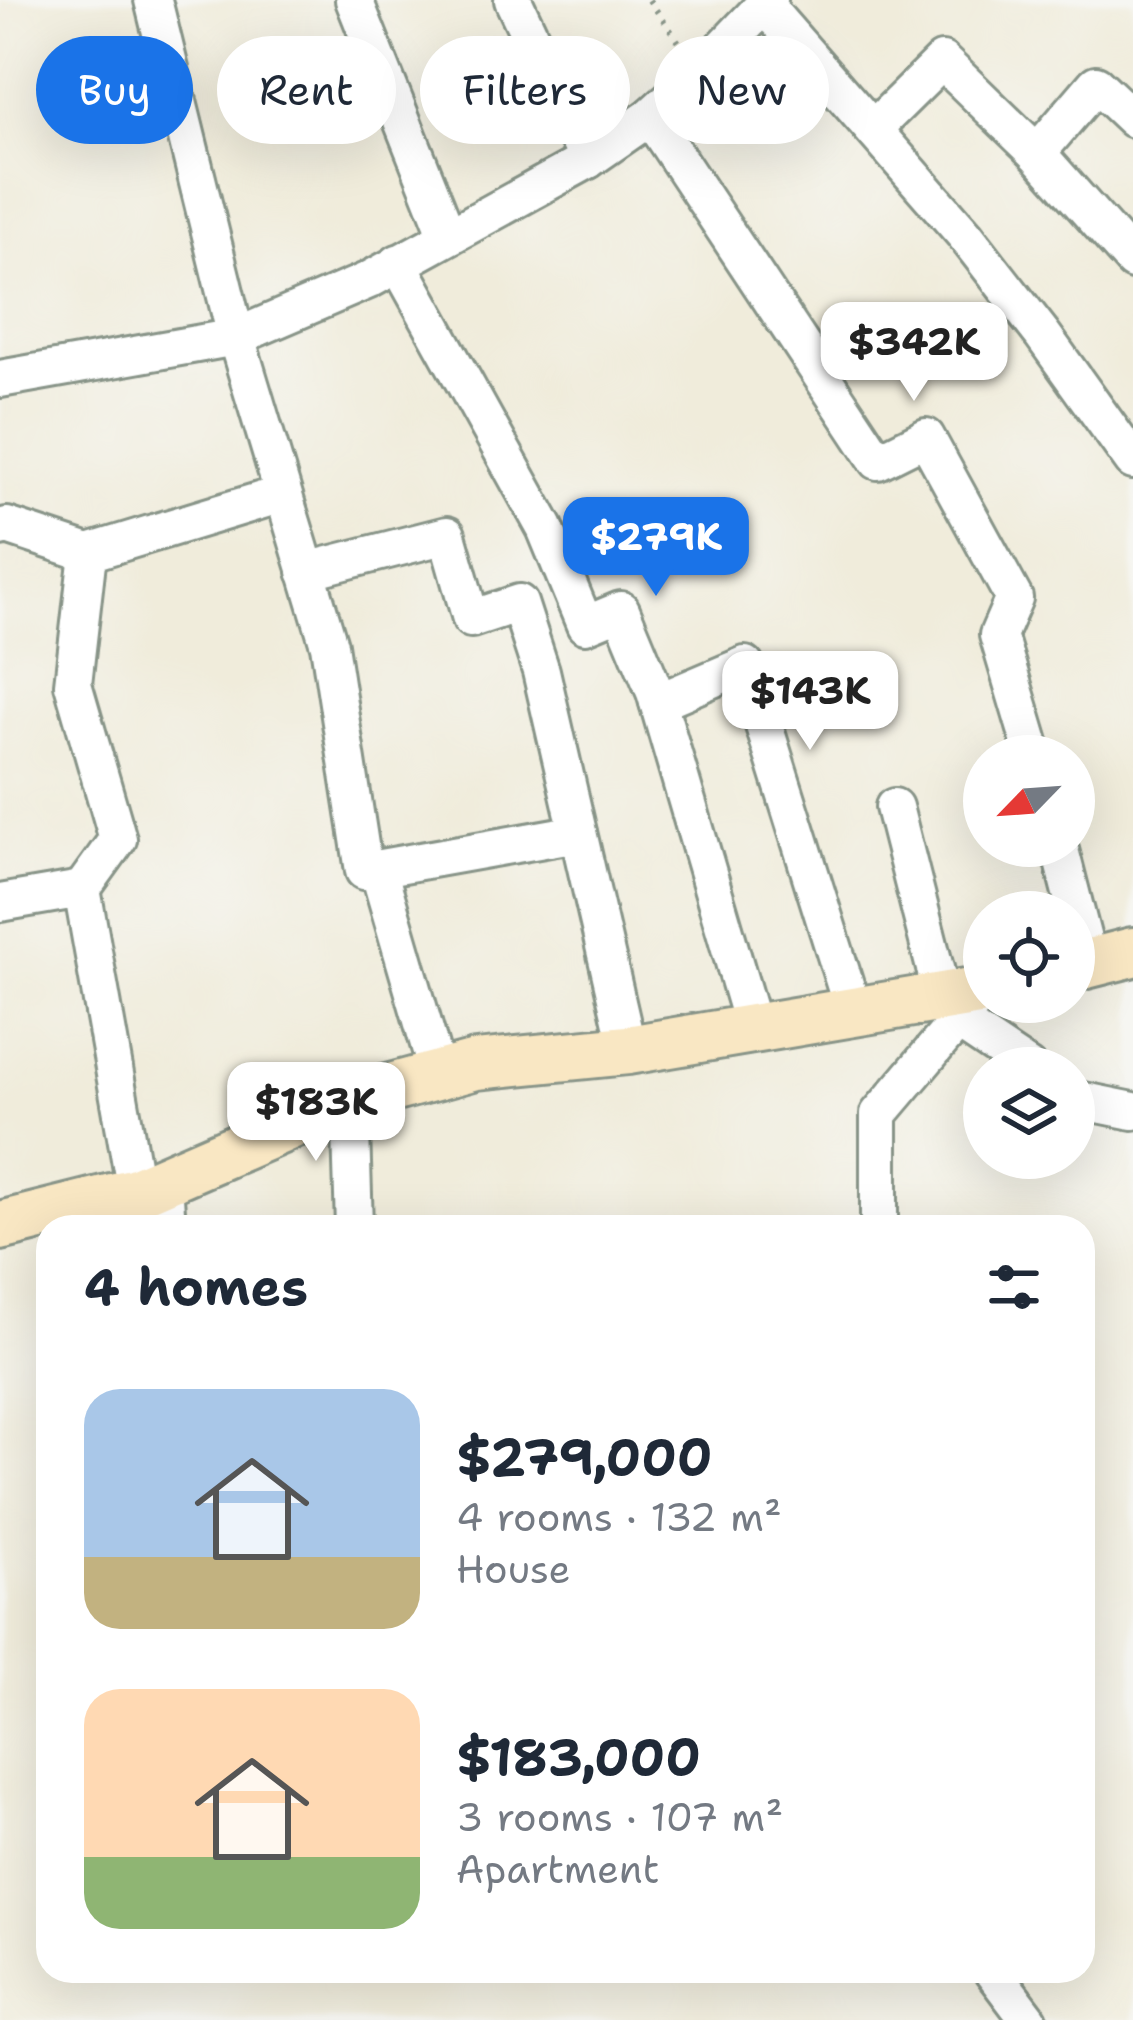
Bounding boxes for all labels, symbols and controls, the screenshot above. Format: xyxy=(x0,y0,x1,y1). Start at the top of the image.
chip: Buy xyxy=(36,36,193,144)
chip: Rent xyxy=(217,36,396,144)
chip: Filters xyxy=(420,36,630,144)
chip: New xyxy=(654,36,829,144)
pin: $342K xyxy=(830,302,998,404)
text: $342K xyxy=(848,315,980,367)
pin: $279K xyxy=(572,497,740,599)
text: $279K xyxy=(590,510,722,562)
pin: $143K xyxy=(726,651,894,753)
text: $143K xyxy=(749,664,871,716)
north arrow xyxy=(963,735,1095,867)
map controls xyxy=(963,735,1095,1179)
button: locate xyxy=(963,891,1095,1023)
button: layers xyxy=(963,1047,1095,1179)
pin: $183K xyxy=(232,1062,400,1164)
text: $183K xyxy=(254,1075,378,1127)
text: 4 homes xyxy=(84,1253,308,1321)
icon: filters xyxy=(981,1254,1047,1320)
text: $279,000 xyxy=(456,1423,713,1491)
icon: home xyxy=(180,1437,324,1581)
text: 4 rooms · 132 m² xyxy=(456,1491,782,1543)
text: House xyxy=(456,1543,571,1595)
text: $183,000 xyxy=(456,1723,701,1791)
icon: home xyxy=(180,1737,324,1881)
text: 3 rooms · 107 m² xyxy=(456,1791,783,1843)
text: Apartment xyxy=(456,1843,659,1895)

